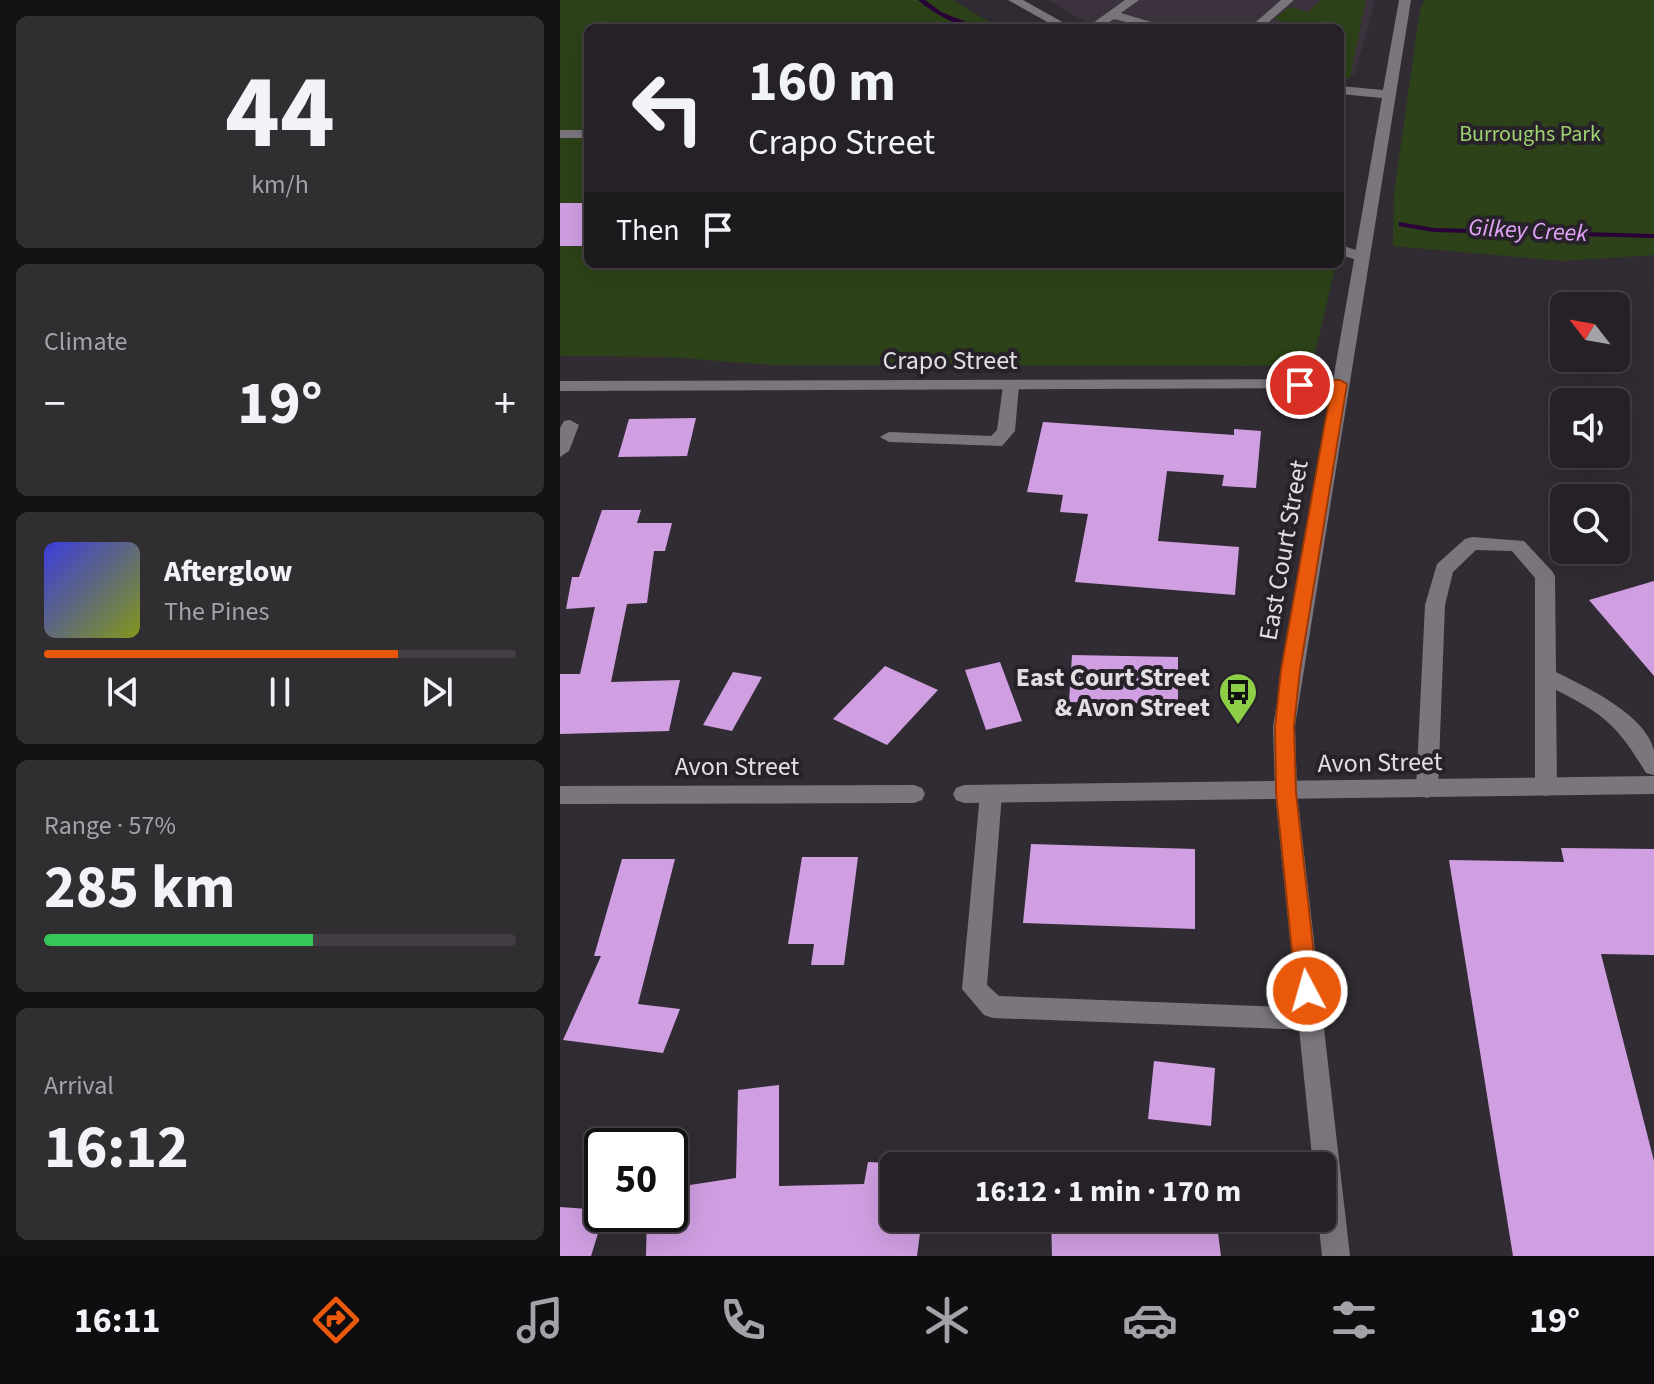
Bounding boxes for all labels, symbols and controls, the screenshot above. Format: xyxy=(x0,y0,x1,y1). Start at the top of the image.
text: 44 xyxy=(225,40,335,188)
text: 160 m xyxy=(748,43,896,122)
icon: left xyxy=(616,56,720,160)
text: Crapo Street xyxy=(748,117,935,168)
park label: Burroughs Park xyxy=(1459,118,1601,150)
text: km/h xyxy=(251,166,309,203)
icon: arrive xyxy=(696,208,740,252)
text: Then xyxy=(616,209,680,252)
water label: Gilkey Creek xyxy=(1468,210,1589,251)
north arrow xyxy=(1550,292,1630,372)
map controls xyxy=(1550,292,1630,564)
text: Climate xyxy=(44,323,128,360)
street label: Crapo Street xyxy=(882,342,1018,379)
pin xyxy=(1266,351,1334,419)
text: 19° xyxy=(237,362,323,447)
icon: arrive xyxy=(1278,363,1322,407)
text: − xyxy=(44,373,66,436)
text: + xyxy=(494,373,516,436)
button: sound xyxy=(1550,388,1630,468)
street label: East Court Street xyxy=(1249,457,1318,643)
button: search xyxy=(1550,484,1630,564)
text: Afterglow xyxy=(164,550,292,593)
text: The Pines xyxy=(164,593,269,630)
place label: East Court Street & Avon Street xyxy=(1016,659,1210,726)
icon: previous xyxy=(101,670,145,714)
icon: pause xyxy=(258,670,302,714)
icon: next xyxy=(415,670,459,714)
bus stop icon: East Court Street & Avon Street xyxy=(1217,671,1259,726)
street label: Avon Street xyxy=(1317,743,1443,782)
street label: Avon Street xyxy=(675,748,800,785)
text: Range · 57% xyxy=(44,807,176,844)
text: 285 km xyxy=(44,846,235,931)
position arrow xyxy=(1265,949,1349,1033)
text: Arrival xyxy=(44,1067,114,1104)
text: 16:12 xyxy=(44,1106,189,1191)
speed limit sign: 50 xyxy=(584,1128,688,1232)
text: 16:12 · 1 min · 170 m xyxy=(975,1170,1241,1213)
icon: directions xyxy=(308,1292,364,1348)
icon: music xyxy=(512,1292,568,1348)
icon: phone xyxy=(715,1292,771,1348)
icon: climate xyxy=(919,1292,975,1348)
icon: car xyxy=(1122,1292,1178,1348)
icon: filters xyxy=(1326,1292,1382,1348)
text: 16:11 xyxy=(74,1295,161,1346)
text: 19° xyxy=(1529,1295,1580,1346)

